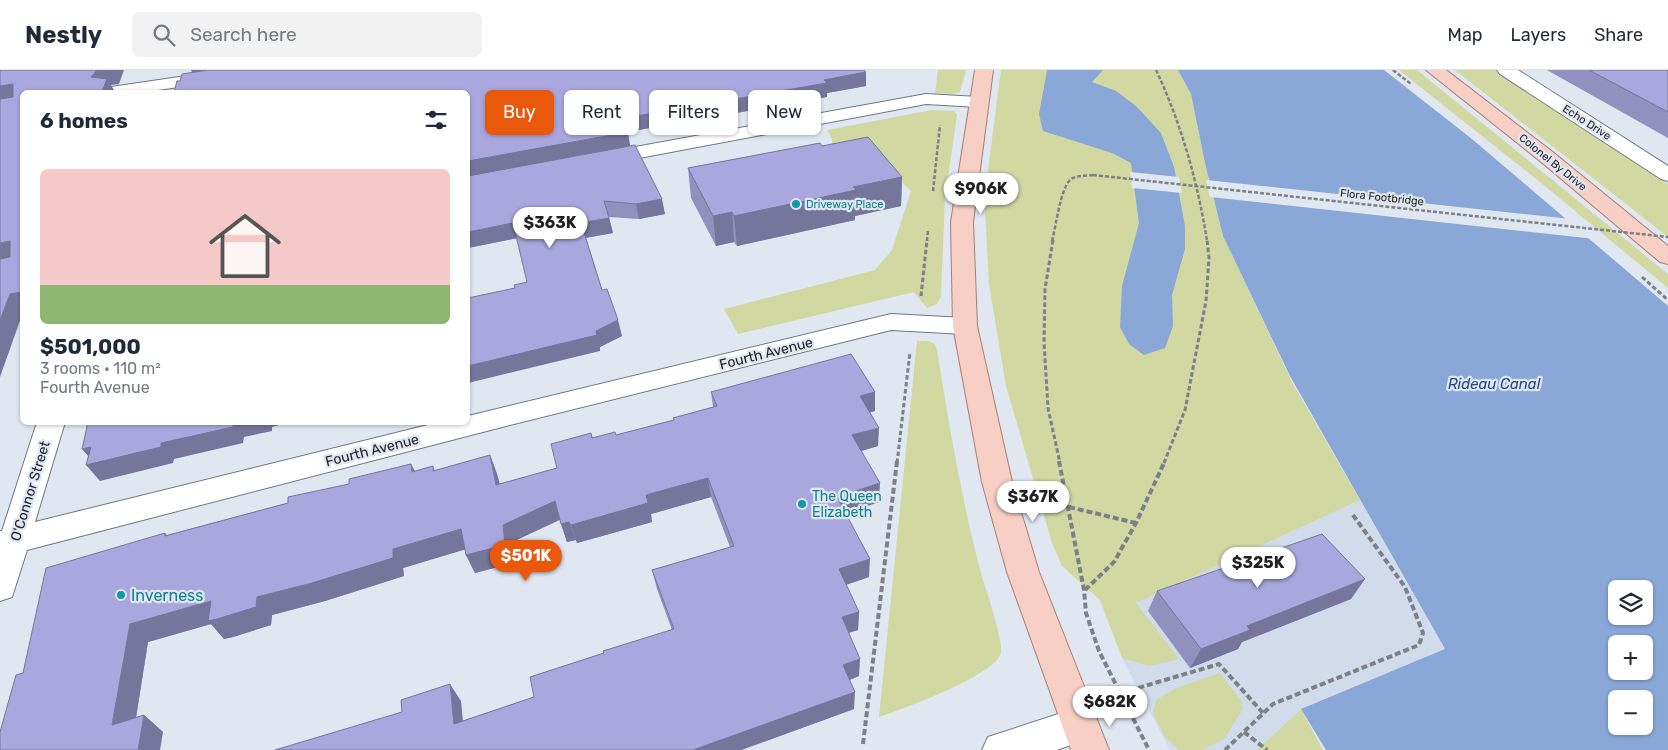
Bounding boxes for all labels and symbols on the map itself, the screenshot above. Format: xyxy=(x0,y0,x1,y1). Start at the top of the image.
street label: Echo Drive xyxy=(1560,102,1613,143)
street label: Colonel By Drive xyxy=(1516,131,1589,194)
pin: $906K xyxy=(946,172,1016,215)
street label: Flora Footbridge xyxy=(1339,187,1424,208)
marker: Driveway Place xyxy=(790,198,802,210)
place label: Driveway Place xyxy=(806,198,883,211)
pin: $363K xyxy=(515,206,585,249)
street label: Fourth Avenue xyxy=(718,334,815,373)
water label: Rideau Canal xyxy=(1448,375,1541,393)
street label: Fourth Avenue xyxy=(324,431,421,470)
street label: O'Connor Street xyxy=(7,439,54,543)
pin: $367K xyxy=(998,480,1068,523)
place label: The Queen Elizabeth xyxy=(812,488,882,521)
marker: The Queen Elizabeth xyxy=(796,498,808,510)
pin: $501K xyxy=(491,540,561,582)
pin: $325K xyxy=(1223,546,1293,589)
place label: Inverness xyxy=(131,586,203,605)
marker: Inverness xyxy=(115,589,127,601)
pin: $682K xyxy=(1075,686,1145,728)

